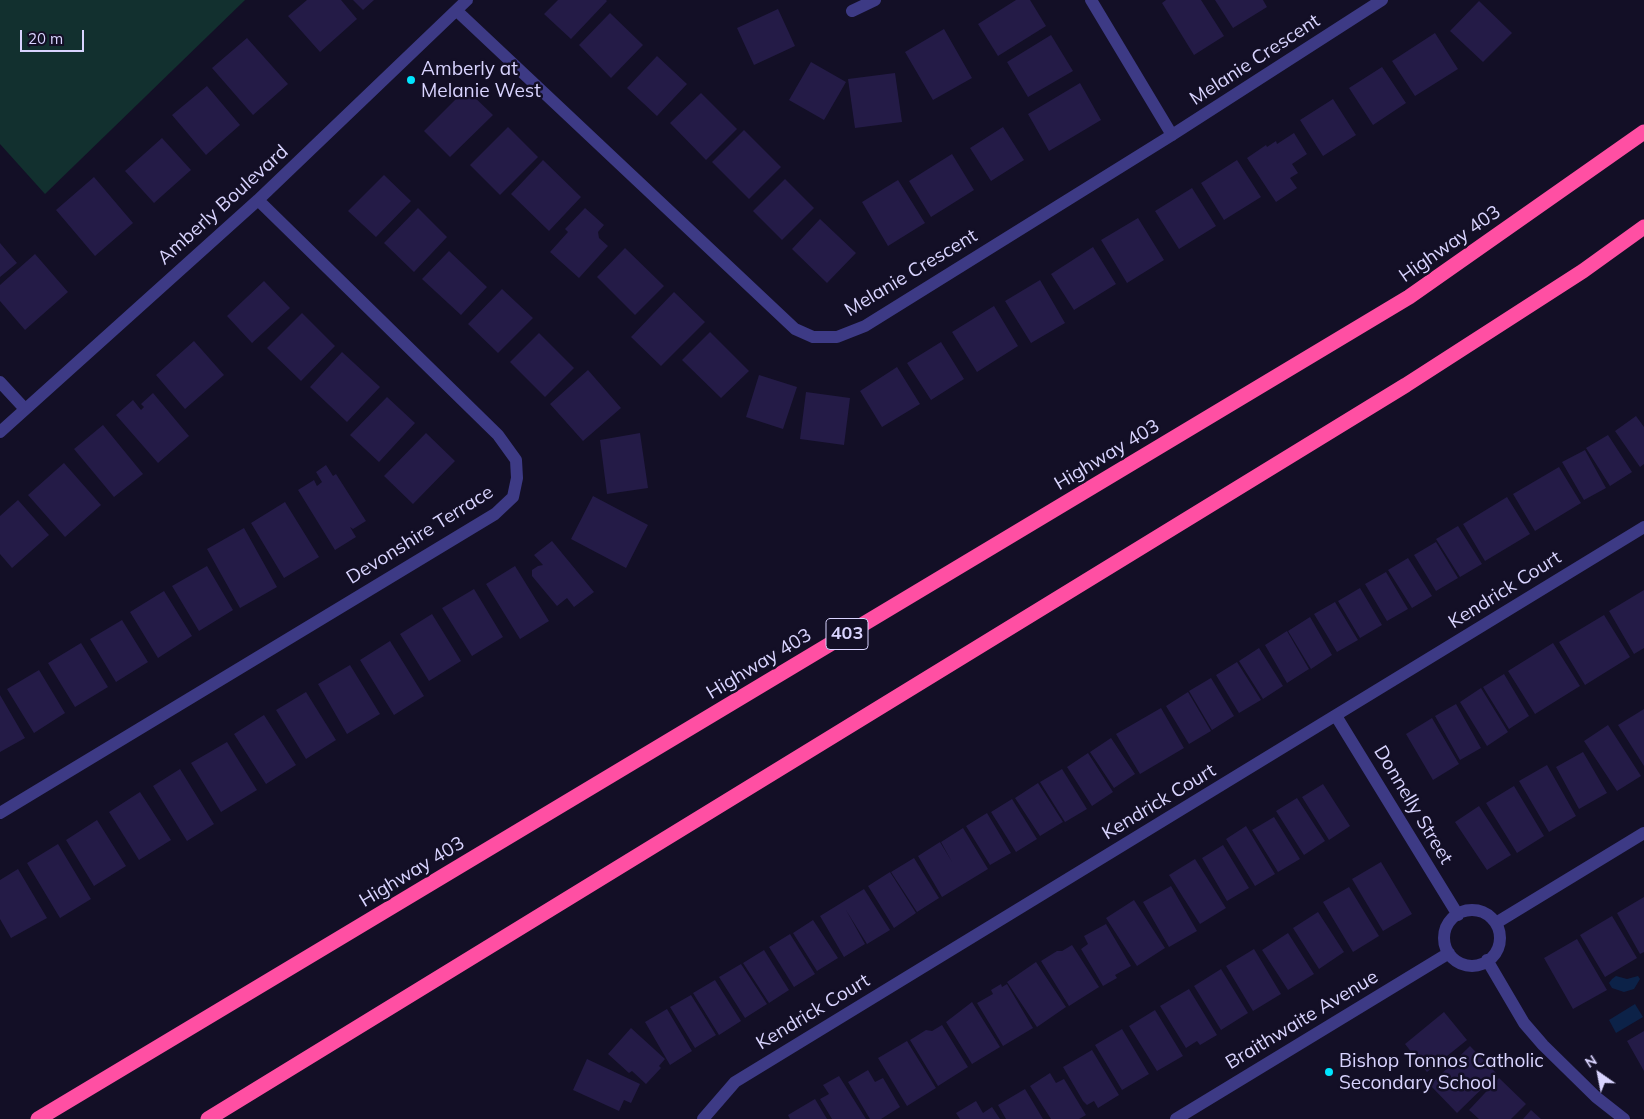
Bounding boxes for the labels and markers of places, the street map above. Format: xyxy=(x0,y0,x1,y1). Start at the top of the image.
place label: Amberly at Melanie West xyxy=(421,58,541,102)
marker: Amberly at Melanie West xyxy=(405,74,417,86)
place label: Bishop Tonnos Catholic Secondary School xyxy=(1339,1050,1544,1094)
marker: Bishop Tonnos Catholic Secondary School xyxy=(1323,1066,1335,1078)

